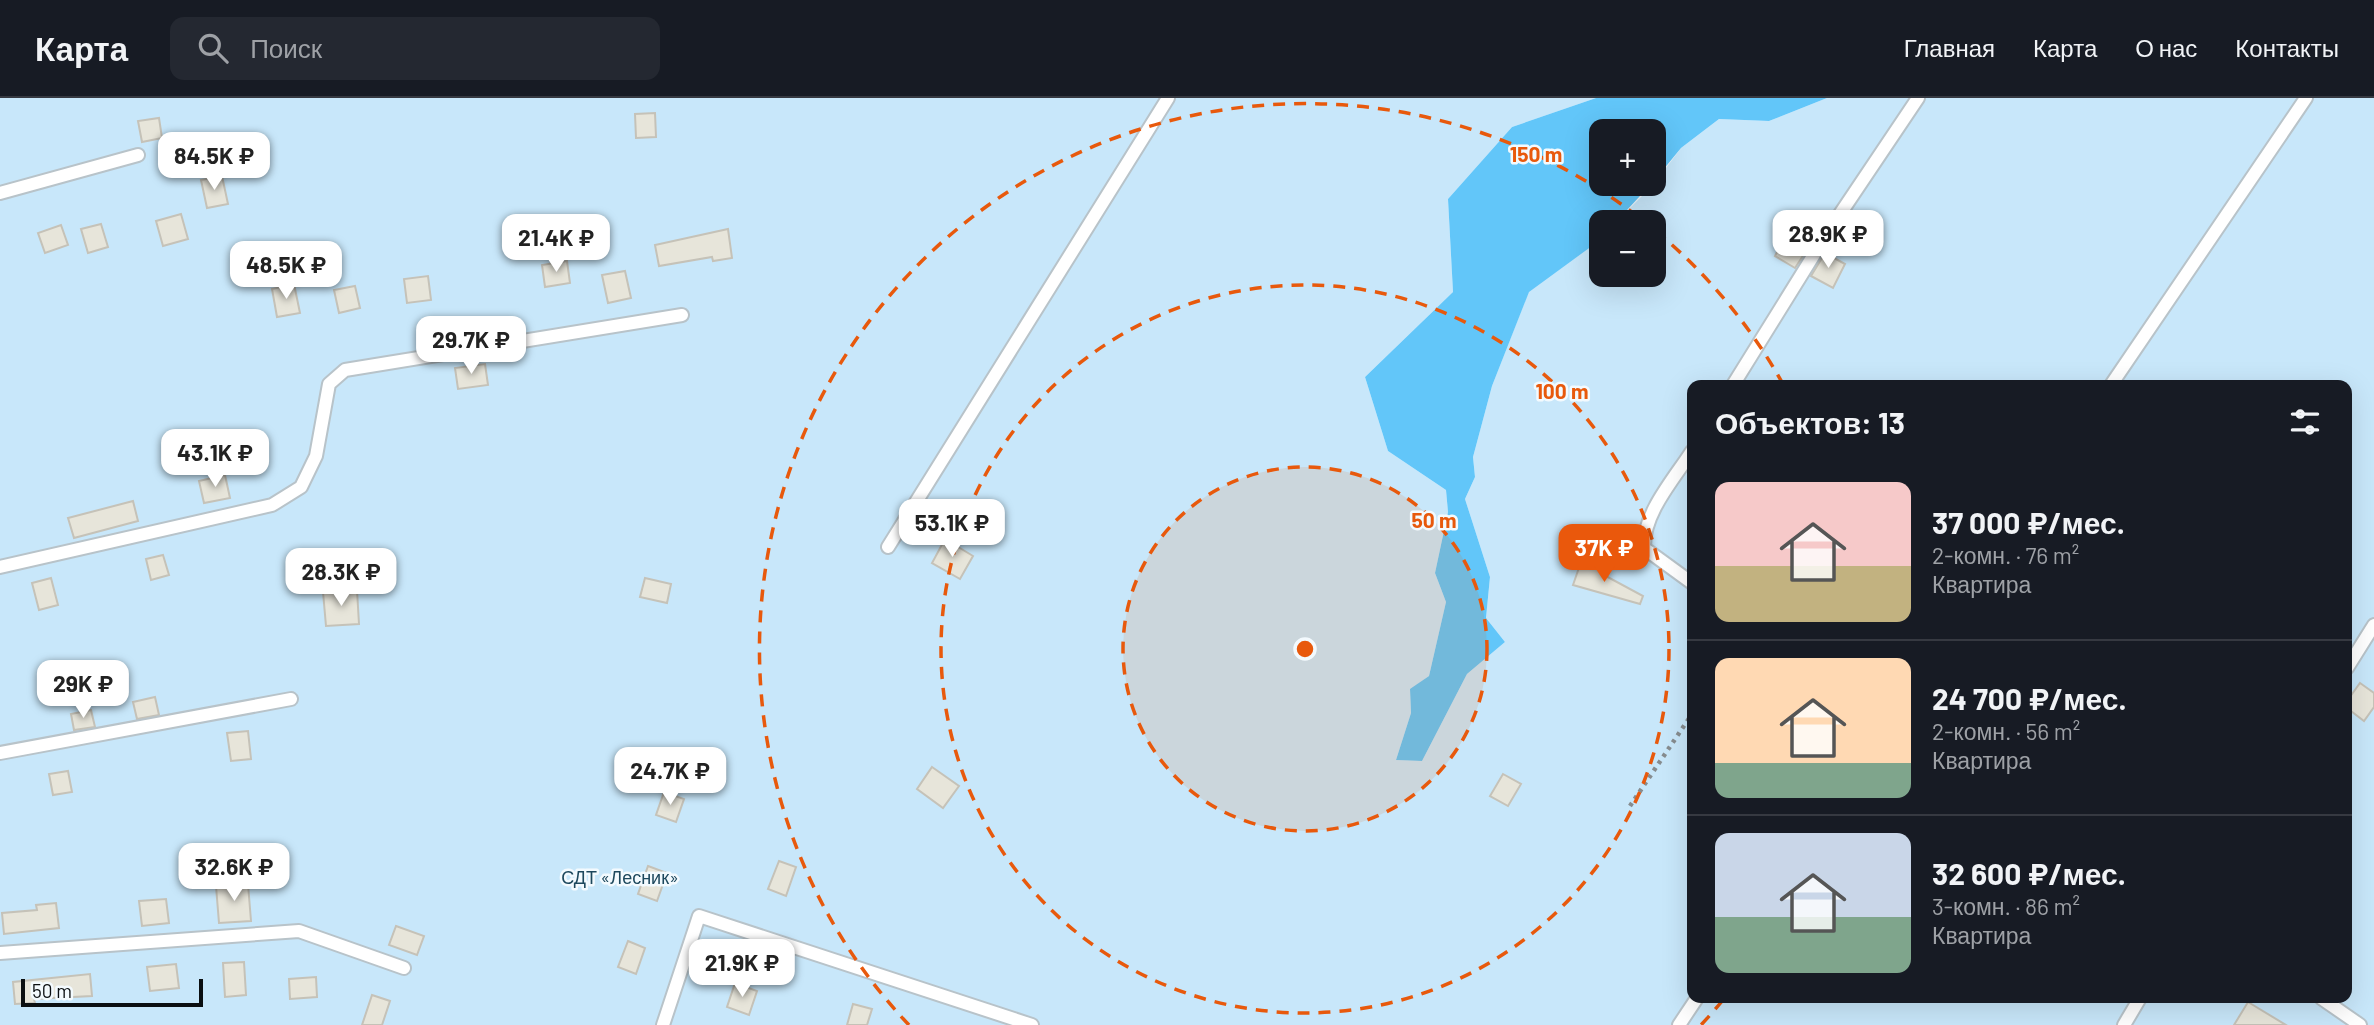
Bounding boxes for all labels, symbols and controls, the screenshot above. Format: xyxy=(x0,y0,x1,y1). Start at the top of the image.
search box xyxy=(170,17,660,80)
text: Карта xyxy=(35,28,128,68)
icon: search xyxy=(194,29,232,67)
text: Поиск xyxy=(250,32,322,63)
text: Главная xyxy=(1904,33,1995,62)
text: Карта xyxy=(2033,33,2097,62)
text: О нас xyxy=(2135,33,2197,62)
text: Контакты xyxy=(2235,33,2339,62)
map controls xyxy=(1589,119,1666,287)
button: + xyxy=(1589,119,1666,196)
pin: 84.5K ₽ xyxy=(149,132,279,192)
text: 84.5K ₽ xyxy=(174,141,254,169)
text: 150 m xyxy=(1510,141,1562,166)
button: − xyxy=(1589,210,1666,287)
pin: 28.9K ₽ xyxy=(1763,211,1893,270)
pin: 21.4K ₽ xyxy=(491,214,621,274)
text: 28.9K ₽ xyxy=(1789,219,1867,247)
text: 21.4K ₽ xyxy=(518,223,594,251)
pin: 48.5K ₽ xyxy=(221,242,351,301)
text: 48.5K ₽ xyxy=(246,250,326,278)
pin: 29.7K ₽ xyxy=(406,316,536,376)
text: 29.7K ₽ xyxy=(432,325,510,353)
text: 100 m xyxy=(1535,378,1589,403)
icon: filters xyxy=(2286,403,2324,441)
text: Объектов: 13 xyxy=(1715,404,1905,440)
pin: 43.1K ₽ xyxy=(150,430,280,489)
text: 43.1K ₽ xyxy=(177,438,253,466)
pin: 53.1K ₽ xyxy=(887,500,1017,559)
text: 37 000 ₽/мес. xyxy=(1932,504,2125,540)
text: 50 m xyxy=(1411,507,1457,532)
text: 53.1K ₽ xyxy=(915,508,989,536)
icon: home xyxy=(1771,510,1855,594)
pin: 37K ₽ xyxy=(1555,524,1653,584)
text: 37K ₽ xyxy=(1575,533,1633,561)
text: 2-комн. · 76 m² xyxy=(1932,541,2079,569)
pin: 28.3K ₽ xyxy=(276,548,406,608)
text: 28.3K ₽ xyxy=(301,557,381,585)
text: Квартира xyxy=(1932,570,2031,598)
centre of rings xyxy=(1293,637,1317,661)
pin: 29K ₽ xyxy=(34,660,132,720)
text: 29K ₽ xyxy=(53,669,113,697)
text: 24 700 ₽/мес. xyxy=(1932,680,2127,716)
icon: home xyxy=(1771,686,1855,770)
text: 2-комн. · 56 m² xyxy=(1932,717,2080,745)
text: Квартира xyxy=(1932,746,2031,774)
pin: 24.7K ₽ xyxy=(605,748,735,807)
text: 24.7K ₽ xyxy=(630,756,710,784)
pin: 32.6K ₽ xyxy=(169,844,299,903)
text: 32.6K ₽ xyxy=(195,852,273,880)
text: 32 600 ₽/мес. xyxy=(1932,855,2126,891)
icon: home xyxy=(1771,861,1855,945)
park label: СДТ «Лесник» xyxy=(561,866,679,888)
text: 3-комн. · 86 m² xyxy=(1932,892,2080,920)
text: Квартира xyxy=(1932,921,2031,949)
pin: 21.9K ₽ xyxy=(677,940,807,999)
text: 21.9K ₽ xyxy=(705,948,779,976)
scale bar xyxy=(21,976,203,1008)
text: 50 m xyxy=(32,979,72,1002)

